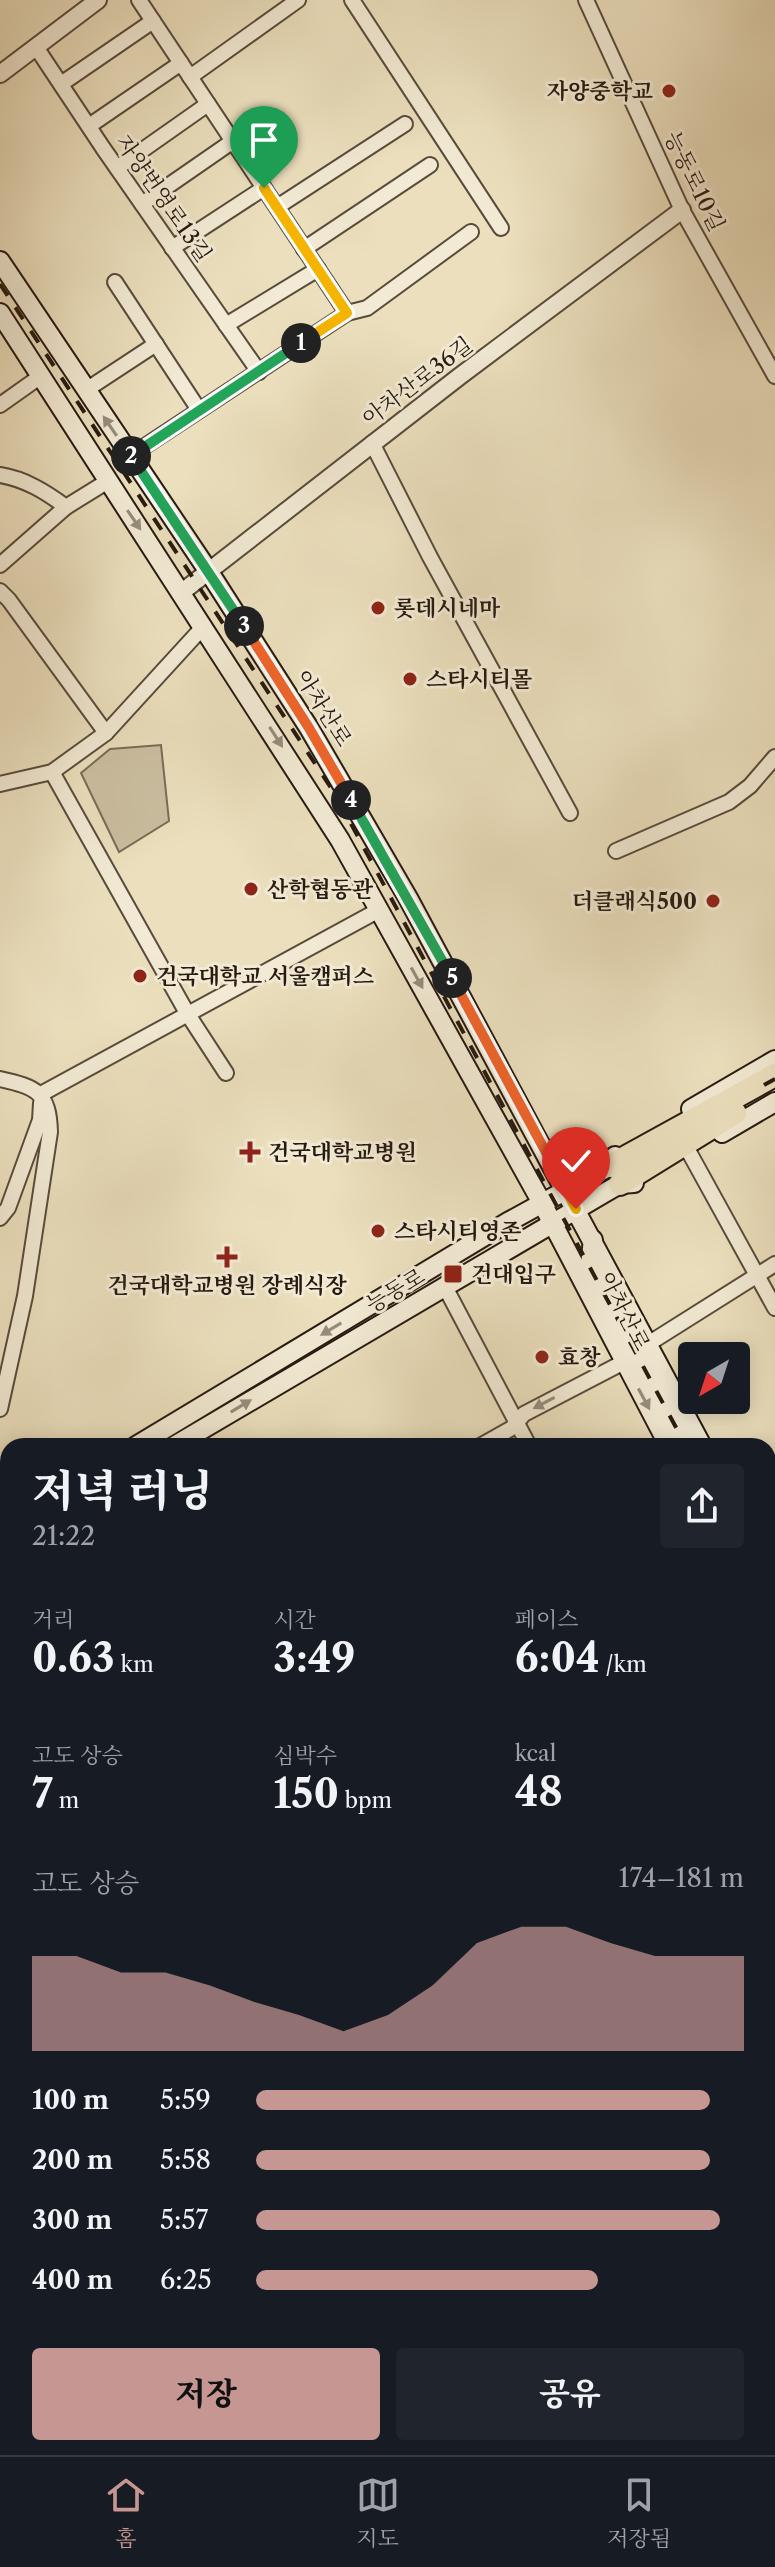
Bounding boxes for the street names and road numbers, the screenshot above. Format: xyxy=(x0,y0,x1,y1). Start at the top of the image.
street label: 능동로10길 xyxy=(659,127,730,236)
street label: 자양번영로13길 xyxy=(110,130,217,267)
street label: 아차산로36길 xyxy=(357,331,478,432)
street label: 아차산로 xyxy=(290,665,358,751)
street label: 능동로 xyxy=(361,1262,430,1318)
street label: 아차산로 xyxy=(593,1267,656,1355)

